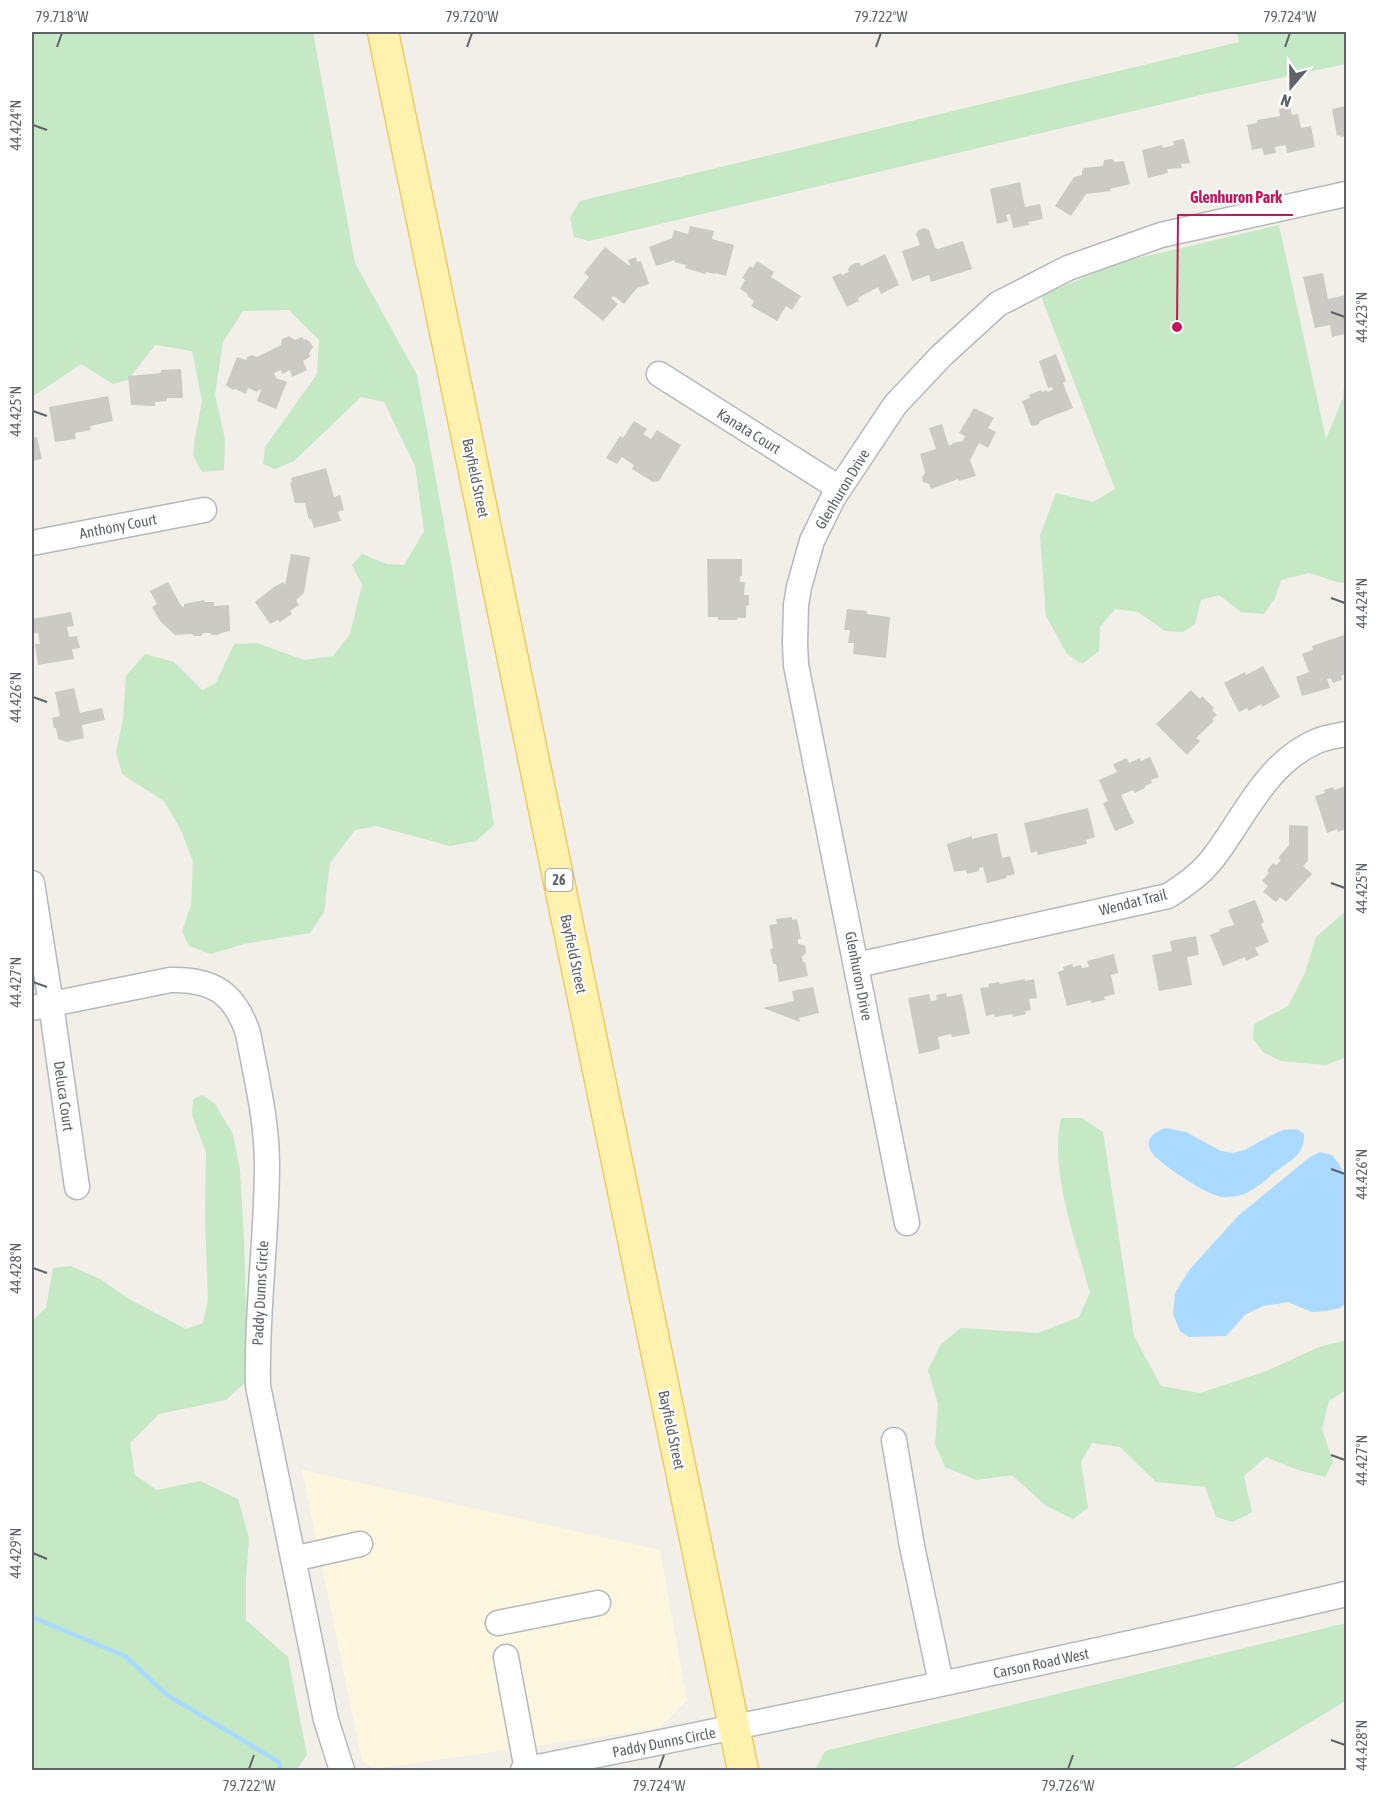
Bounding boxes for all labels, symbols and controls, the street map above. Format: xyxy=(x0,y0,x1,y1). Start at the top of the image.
text: 79.718°W xyxy=(36,8,89,25)
text: 79.720°W xyxy=(446,8,499,25)
text: 79.722°W xyxy=(855,8,908,25)
text: 79.724°W xyxy=(1264,8,1317,25)
north arrow xyxy=(1261,57,1321,117)
text: N xyxy=(1278,91,1293,111)
text: 44.424°N xyxy=(7,100,24,150)
callout: Glenhuron Park xyxy=(1178,181,1293,215)
text: Glenhuron Park xyxy=(1190,188,1283,206)
text: 44.423°N xyxy=(1353,292,1370,342)
text: 44.425°N xyxy=(7,386,24,436)
street label: Kanata Court xyxy=(714,405,784,457)
street label: Bayfield Street xyxy=(459,437,493,519)
street label: Glenhuron Drive xyxy=(811,446,873,532)
street label: Anthony Court xyxy=(78,510,158,542)
text: 44.424°N xyxy=(1353,578,1370,628)
text: 44.426°N xyxy=(7,672,24,722)
text: 44.425°N xyxy=(1353,863,1370,913)
road number: 26 xyxy=(546,869,572,891)
street label: Wendat Trail xyxy=(1097,885,1169,919)
street label: Bayfield Street xyxy=(557,913,591,995)
street label: Glenhuron Drive xyxy=(842,930,876,1022)
text: 44.427°N xyxy=(7,957,24,1007)
street label: Deluca Court xyxy=(51,1060,77,1132)
text: 44.426°N xyxy=(1353,1149,1370,1199)
street label: Paddy Dunns Circle xyxy=(249,1240,271,1346)
text: 44.428°N xyxy=(7,1243,24,1293)
street label: Bayfield Street xyxy=(655,1389,689,1471)
text: 44.427°N xyxy=(1353,1435,1370,1485)
text: 44.429°N xyxy=(7,1528,24,1578)
street label: Carson Road West xyxy=(992,1645,1090,1681)
text: 44.428°N xyxy=(1353,1720,1370,1770)
street label: Paddy Dunns Circle xyxy=(611,1724,717,1760)
text: 79.722°W xyxy=(223,1777,276,1794)
text: 79.724°W xyxy=(633,1777,686,1794)
text: 79.726°W xyxy=(1042,1777,1095,1794)

